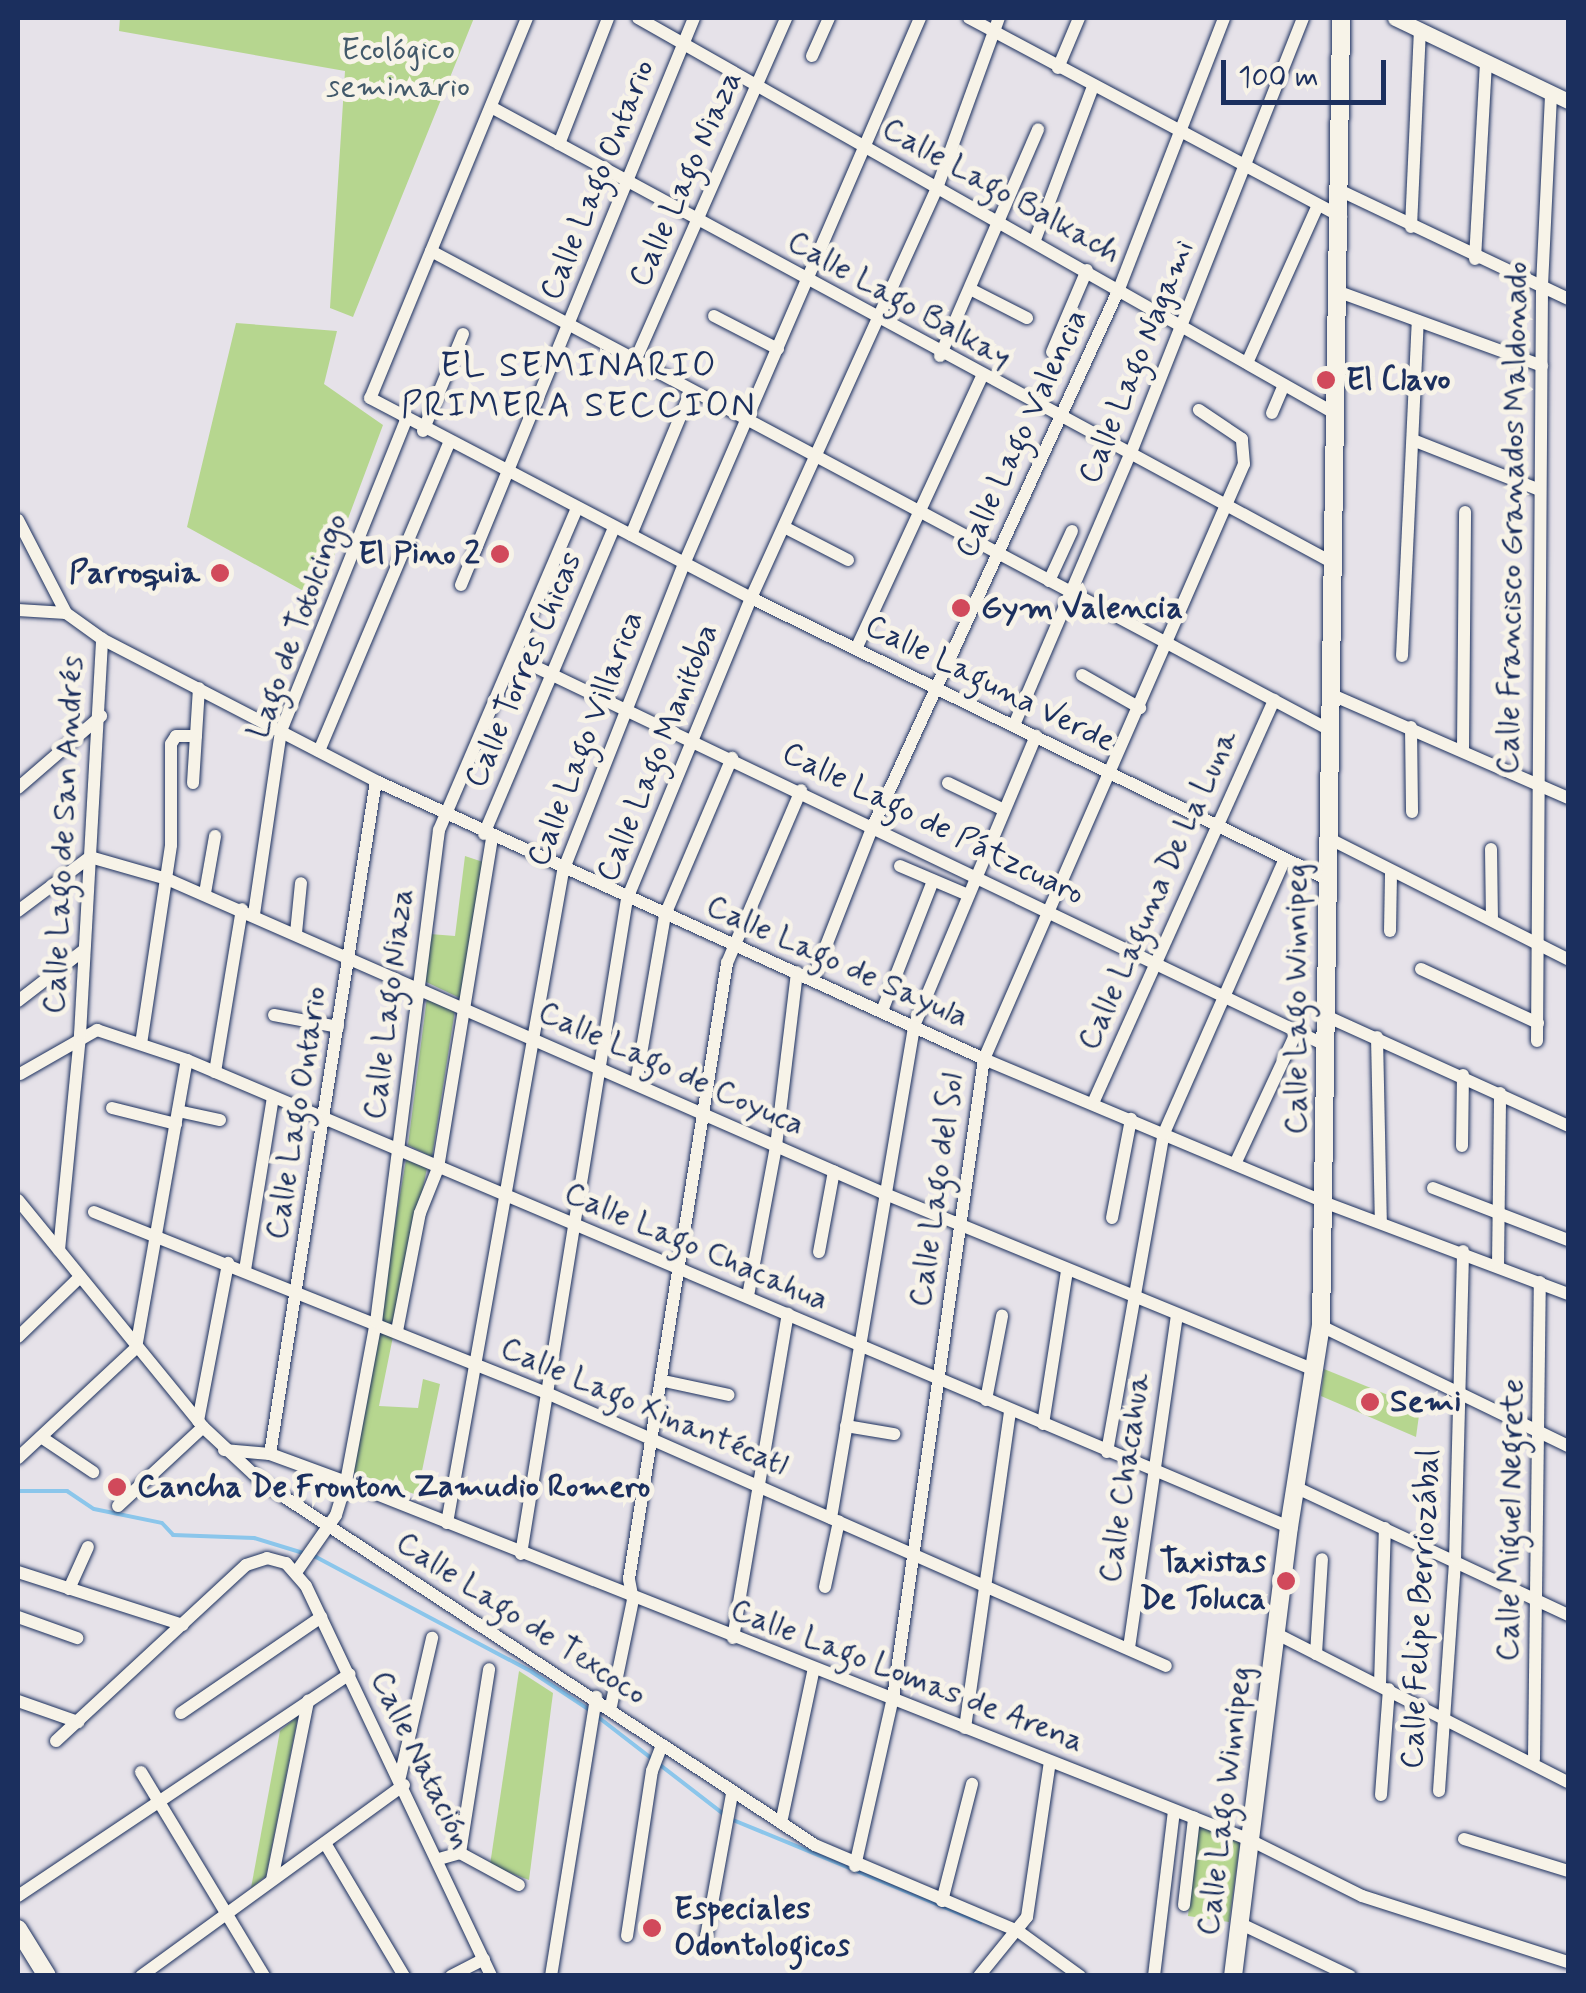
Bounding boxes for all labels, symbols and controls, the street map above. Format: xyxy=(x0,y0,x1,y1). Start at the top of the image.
park label: Ecológico seminario xyxy=(326,32,470,107)
scale bar xyxy=(1226,40,1391,102)
street label: Calle Lago Ontario xyxy=(533,57,663,303)
text: 100 m xyxy=(1238,58,1319,97)
street label: Calle Lago Niaza xyxy=(622,66,750,292)
street label: Calle Lago Balkach xyxy=(879,112,1123,270)
street label: Calle Lago Balkay xyxy=(784,225,1014,375)
street label: Calle Lago Nagami xyxy=(1070,234,1204,490)
street label: Calle Francisco Granados Maldonado xyxy=(1489,266,1537,770)
street label: Calle Lago Valencia xyxy=(947,303,1097,565)
district label: EL SEMINARIO PRIMERA SECCION xyxy=(404,345,754,427)
place label: El Clavo xyxy=(1346,361,1455,399)
marker: El Clavo xyxy=(1315,369,1337,391)
street label: Lago de Totolcingo xyxy=(240,509,356,743)
place label: El Pino 2 xyxy=(365,535,480,573)
street label: Calle Torres Chicas xyxy=(455,542,593,798)
marker: El Pino 2 xyxy=(489,543,511,565)
place label: Parroquia xyxy=(69,554,200,592)
marker: Parroquia xyxy=(209,562,231,584)
place label: Gym Valencia xyxy=(981,589,1183,627)
marker: Gym Valencia xyxy=(950,597,972,619)
street label: Calle Laguna Verde xyxy=(860,607,1120,761)
street label: Calle Lago Villarica xyxy=(522,611,650,867)
street label: Calle Lago Manitoba xyxy=(588,617,728,889)
street label: Calle Lago de San Andrés xyxy=(36,661,92,1009)
street label: Calle Laguna De La Luna xyxy=(1070,723,1246,1057)
street label: Calle Lago de Pátzcuaro xyxy=(777,735,1089,913)
street label: Calle Lago Winnipeg xyxy=(1278,860,1316,1138)
street label: Calle Lago Niaza xyxy=(356,887,422,1121)
street label: Calle Lago de Sayula xyxy=(703,888,971,1036)
street label: Calle Lago Ontario xyxy=(258,986,336,1240)
street label: Calle Lago de Coyuca xyxy=(533,994,809,1144)
street label: Calle Lago del Sol xyxy=(902,1071,972,1309)
street label: Calle Lago Chacahua xyxy=(558,1174,834,1320)
street label: Calle Lago Xinantécatl xyxy=(492,1328,796,1486)
street label: Calle Chacahua xyxy=(1091,1370,1159,1586)
street label: Calle Miguel Negrete xyxy=(1489,1378,1533,1662)
place label: Semi xyxy=(1390,1383,1461,1421)
marker: Semi xyxy=(1359,1391,1381,1413)
street label: Calle Felipe Berriozábal xyxy=(1393,1448,1449,1770)
place label: Cancha De Fronton Zamudio Romero xyxy=(137,1468,644,1506)
marker: Cancha De Fronton Zamudio Romero xyxy=(106,1476,128,1498)
street label: Calle Lago de Texcoco xyxy=(390,1525,652,1713)
place label: Taxistas De Toluca xyxy=(1141,1544,1266,1619)
marker: Taxistas De Toluca xyxy=(1275,1570,1297,1592)
street label: Calle Lago Lomas de Arena xyxy=(725,1591,1089,1761)
street label: Calle Lago Winnipeg xyxy=(1189,1660,1261,1942)
street label: Calle Natación xyxy=(362,1666,480,1854)
place label: Especiales Odontologicos xyxy=(674,1891,850,1966)
marker: Especiales Odontologicos xyxy=(639,1915,665,1941)

